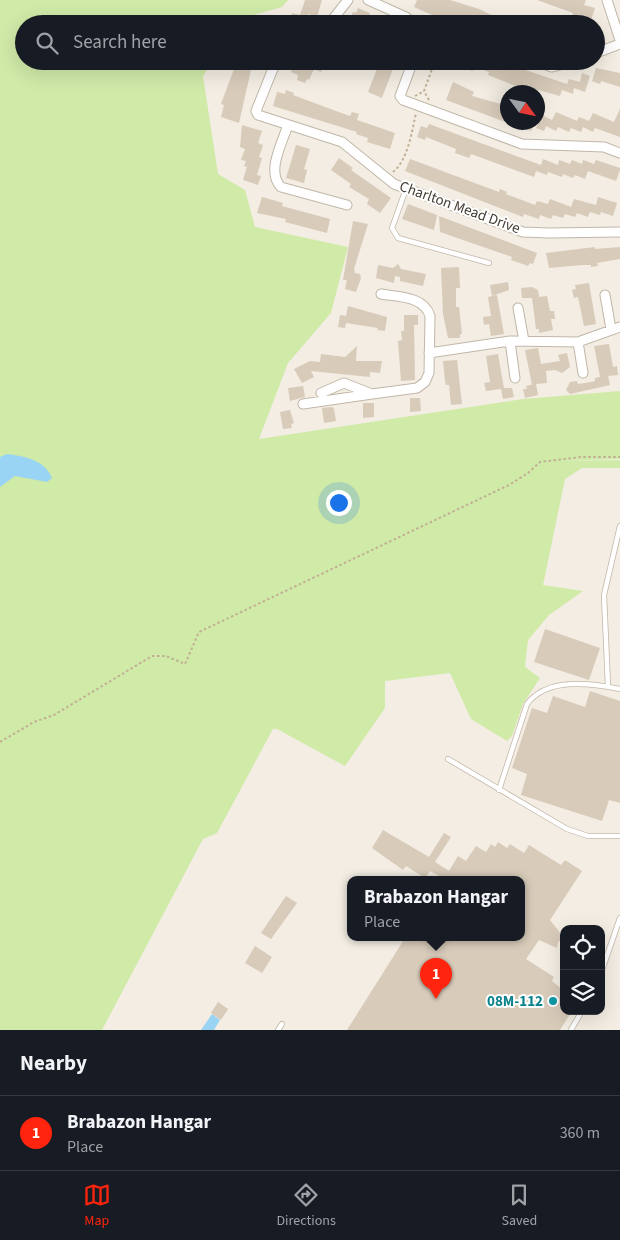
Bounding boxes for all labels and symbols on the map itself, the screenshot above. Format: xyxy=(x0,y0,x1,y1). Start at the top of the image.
north arrow xyxy=(500,85,545,130)
street label: Charlton Mead Drive xyxy=(397,176,523,239)
your location xyxy=(326,490,352,516)
pin: 1 xyxy=(420,958,452,999)
place label: 08M-112 xyxy=(487,991,543,1012)
marker: 08M-112 xyxy=(547,995,559,1007)

